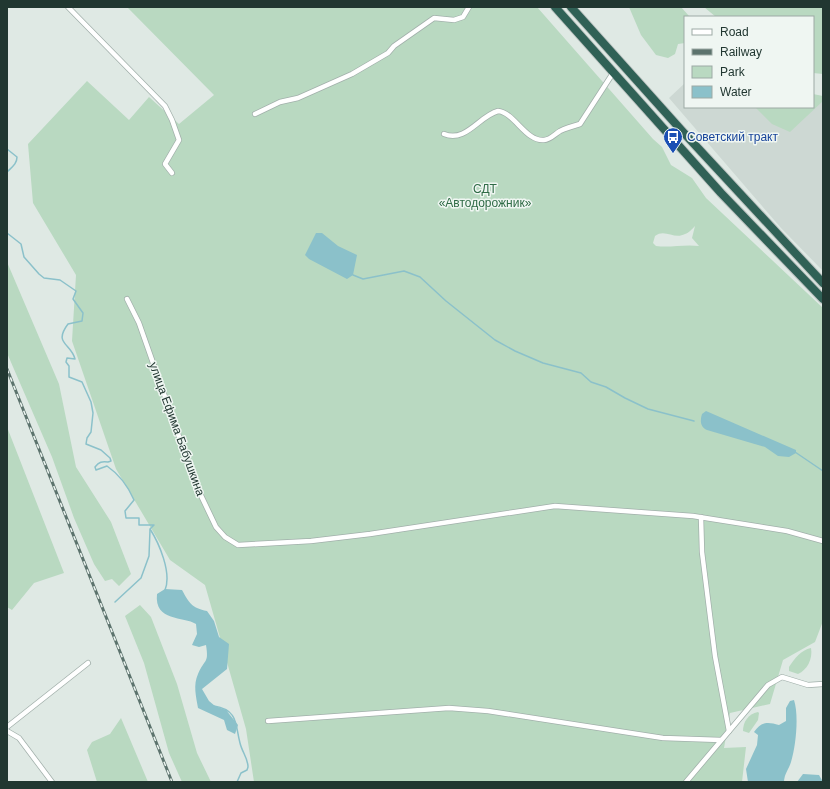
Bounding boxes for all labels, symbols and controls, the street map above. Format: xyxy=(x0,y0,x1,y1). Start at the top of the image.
legend xyxy=(684,16,814,108)
text: Road xyxy=(720,25,749,39)
text: Railway xyxy=(720,45,762,59)
text: Park xyxy=(720,65,746,79)
text: Water xyxy=(720,85,752,99)
bus stop icon: Советский тракт xyxy=(662,126,684,154)
place label: Советский тракт xyxy=(687,130,778,144)
park label: СДТ «Автодорожник» xyxy=(439,182,532,210)
street label: улица Ефима Бабушкина xyxy=(146,360,208,498)

